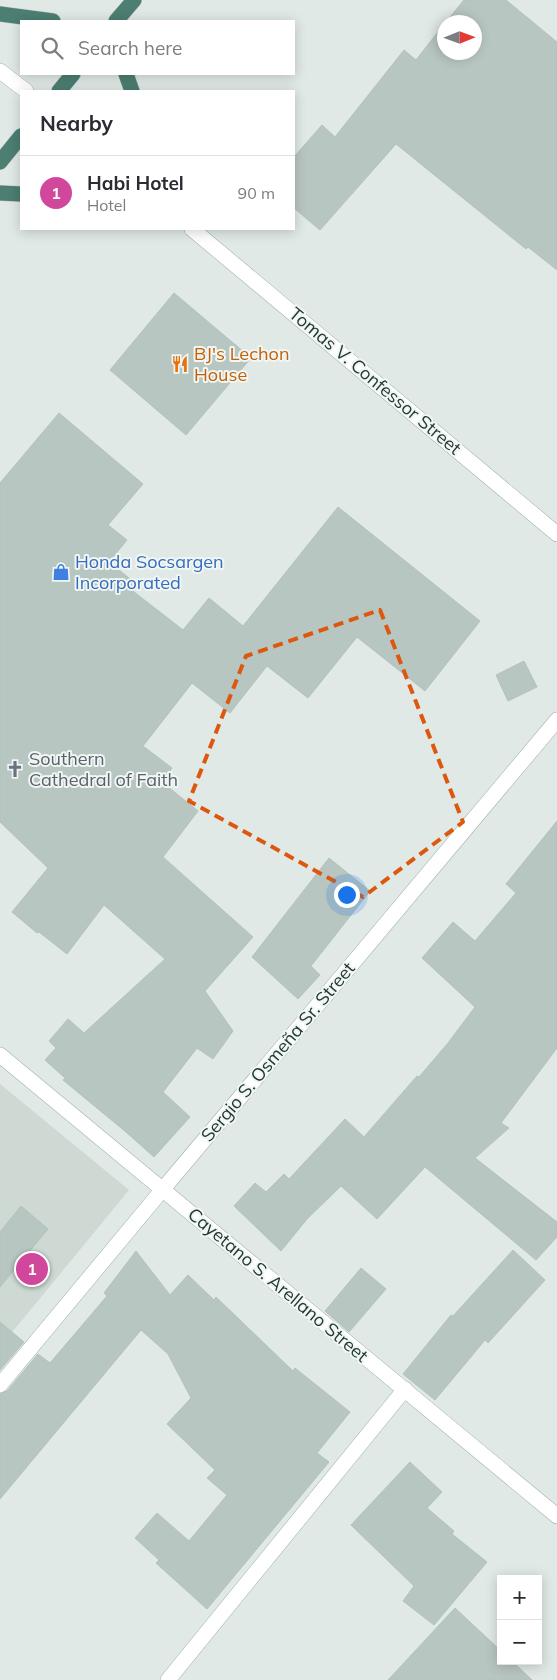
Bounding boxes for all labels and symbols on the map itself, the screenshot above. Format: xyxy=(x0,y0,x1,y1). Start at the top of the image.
north arrow xyxy=(437,15,482,60)
street label: Tomas V. Confessor Street xyxy=(285,302,466,459)
place label: BJ's Lechon House xyxy=(194,342,289,386)
restaurant icon: BJ's Lechon House xyxy=(170,354,190,374)
place label: Honda Socsargen Incorporated xyxy=(75,550,224,594)
shop icon: Honda Socsargen Incorporated xyxy=(51,562,71,582)
place label: Southern Cathedral of Faith xyxy=(29,747,178,791)
church icon: Southern Cathedral of Faith xyxy=(5,759,25,779)
your location xyxy=(334,882,360,908)
street label: Sergio S. Osmeña Sr. Street xyxy=(196,957,360,1146)
street label: Cayetano S. Arellano Street xyxy=(183,1202,373,1367)
pin: 1 xyxy=(16,1250,48,1288)

